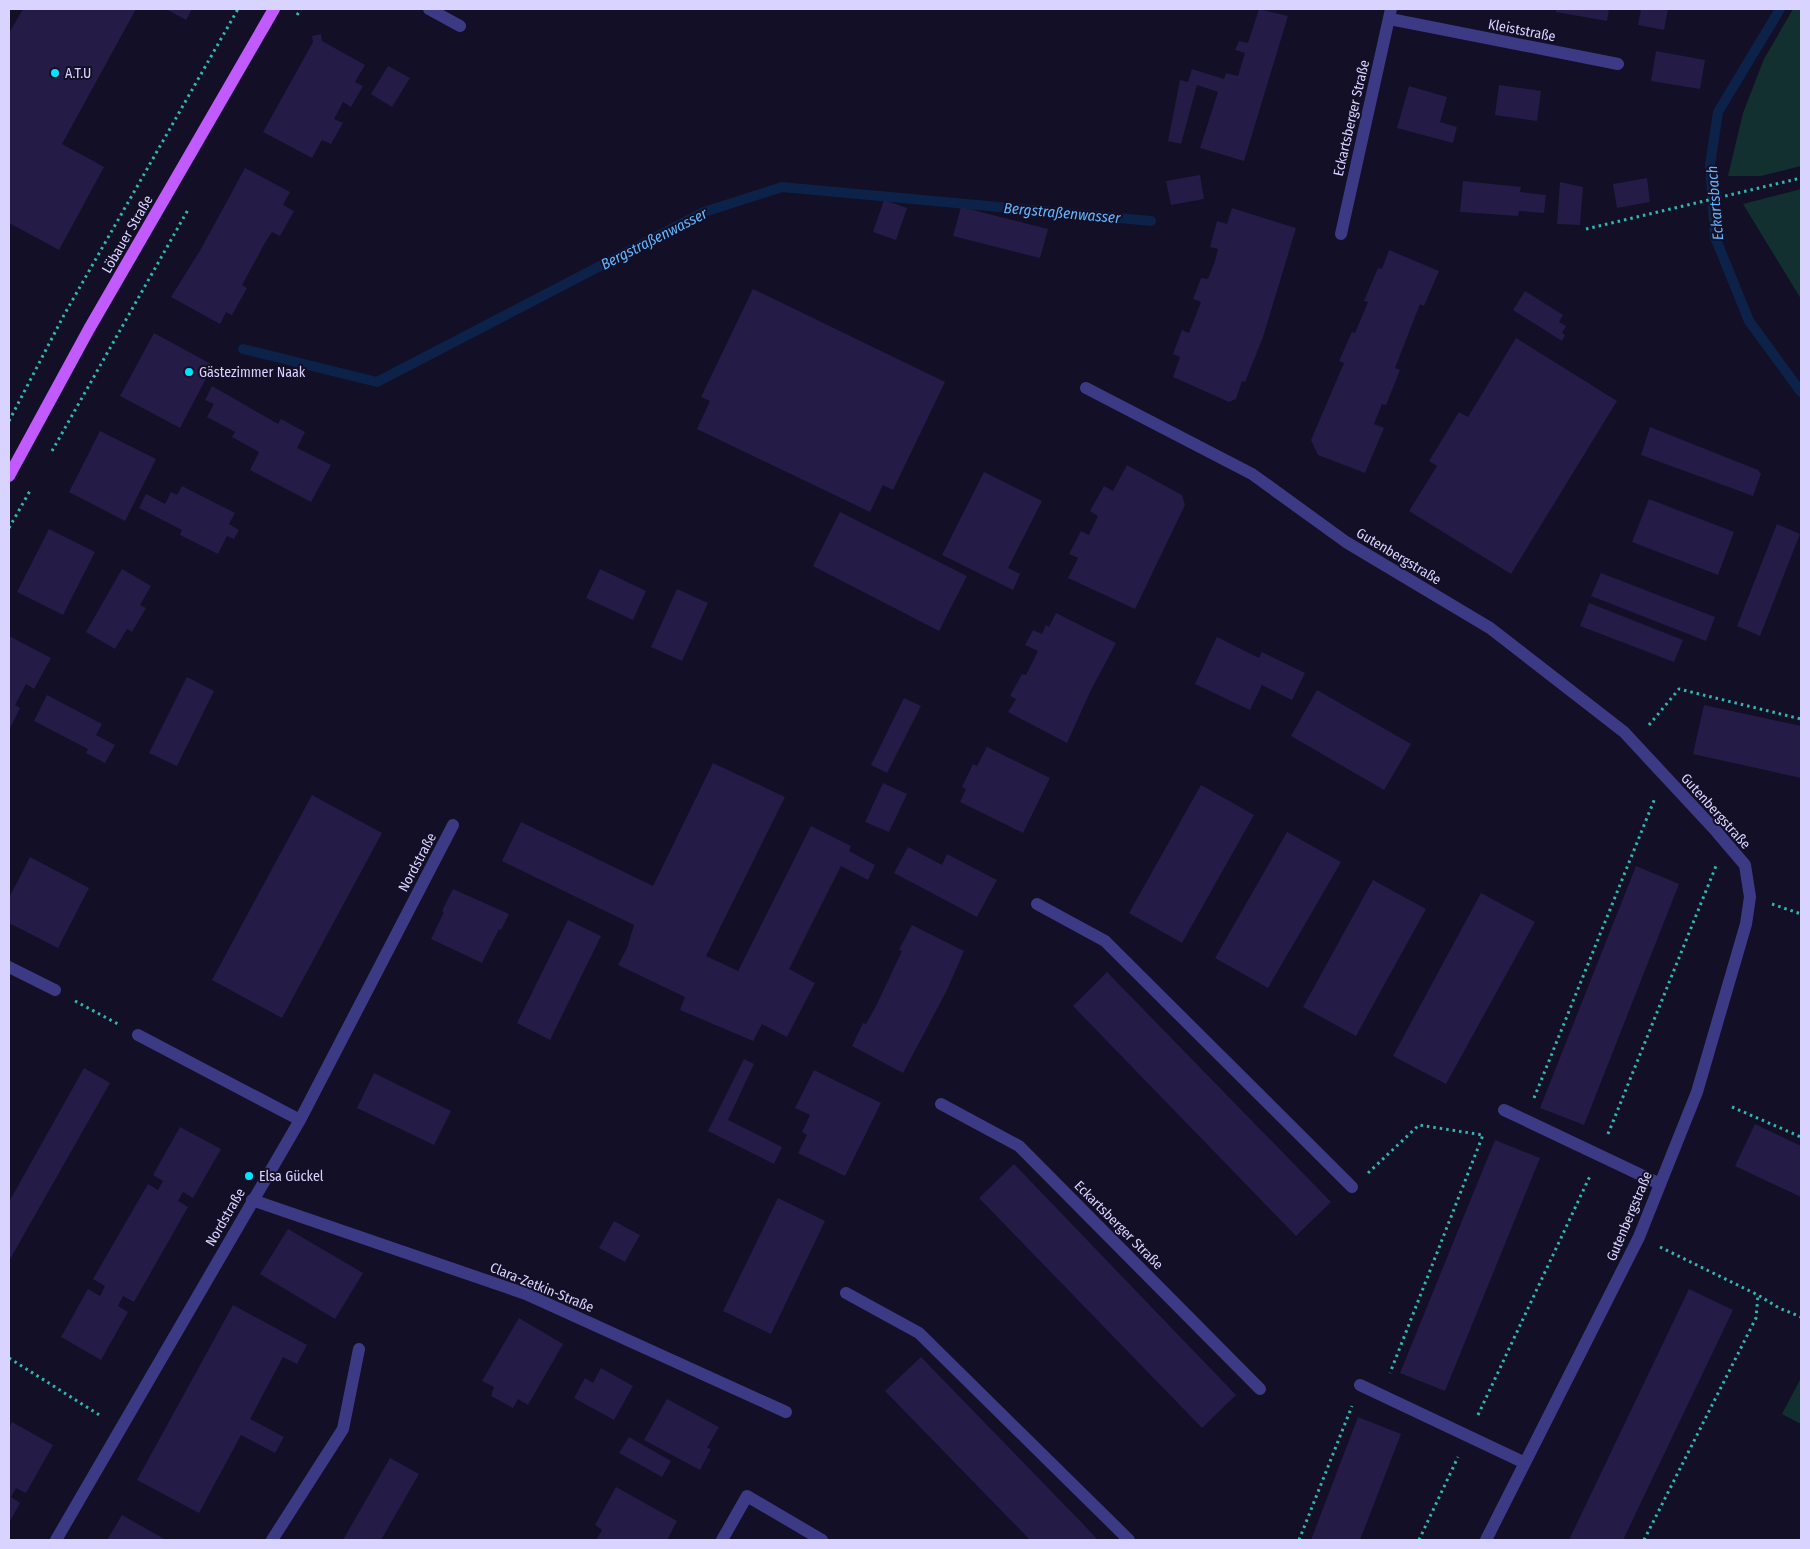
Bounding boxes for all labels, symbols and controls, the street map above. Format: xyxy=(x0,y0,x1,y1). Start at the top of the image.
street label: Kleiststraße xyxy=(1487,16,1557,45)
street label: Eckartsberger Straße xyxy=(1330,58,1373,178)
place label: A.T.U xyxy=(65,65,91,82)
marker: A.T.U xyxy=(49,67,61,79)
water label: Eckartsbach xyxy=(1703,165,1727,241)
street label: Löbauer Straße xyxy=(98,192,157,276)
water label: Bergstraßenwasser xyxy=(1003,199,1122,227)
water label: Bergstraßenwasser xyxy=(598,204,711,274)
place label: Gästezimmer Naak xyxy=(199,364,306,381)
marker: Gästezimmer Naak xyxy=(183,366,195,378)
street label: Gutenbergstraße xyxy=(1353,524,1444,588)
street label: Gutenbergstraße xyxy=(1677,770,1754,853)
street label: Nordstraße xyxy=(395,830,440,895)
place label: Elsa Gückel xyxy=(259,1168,324,1185)
street label: Gutenbergstraße xyxy=(1603,1169,1656,1264)
marker: Elsa Gückel xyxy=(243,1170,255,1182)
street label: Eckartsberger Straße xyxy=(1071,1177,1167,1273)
street label: Nordstraße xyxy=(202,1185,249,1249)
street label: Clara-Zetkin-Straße xyxy=(487,1259,596,1316)

